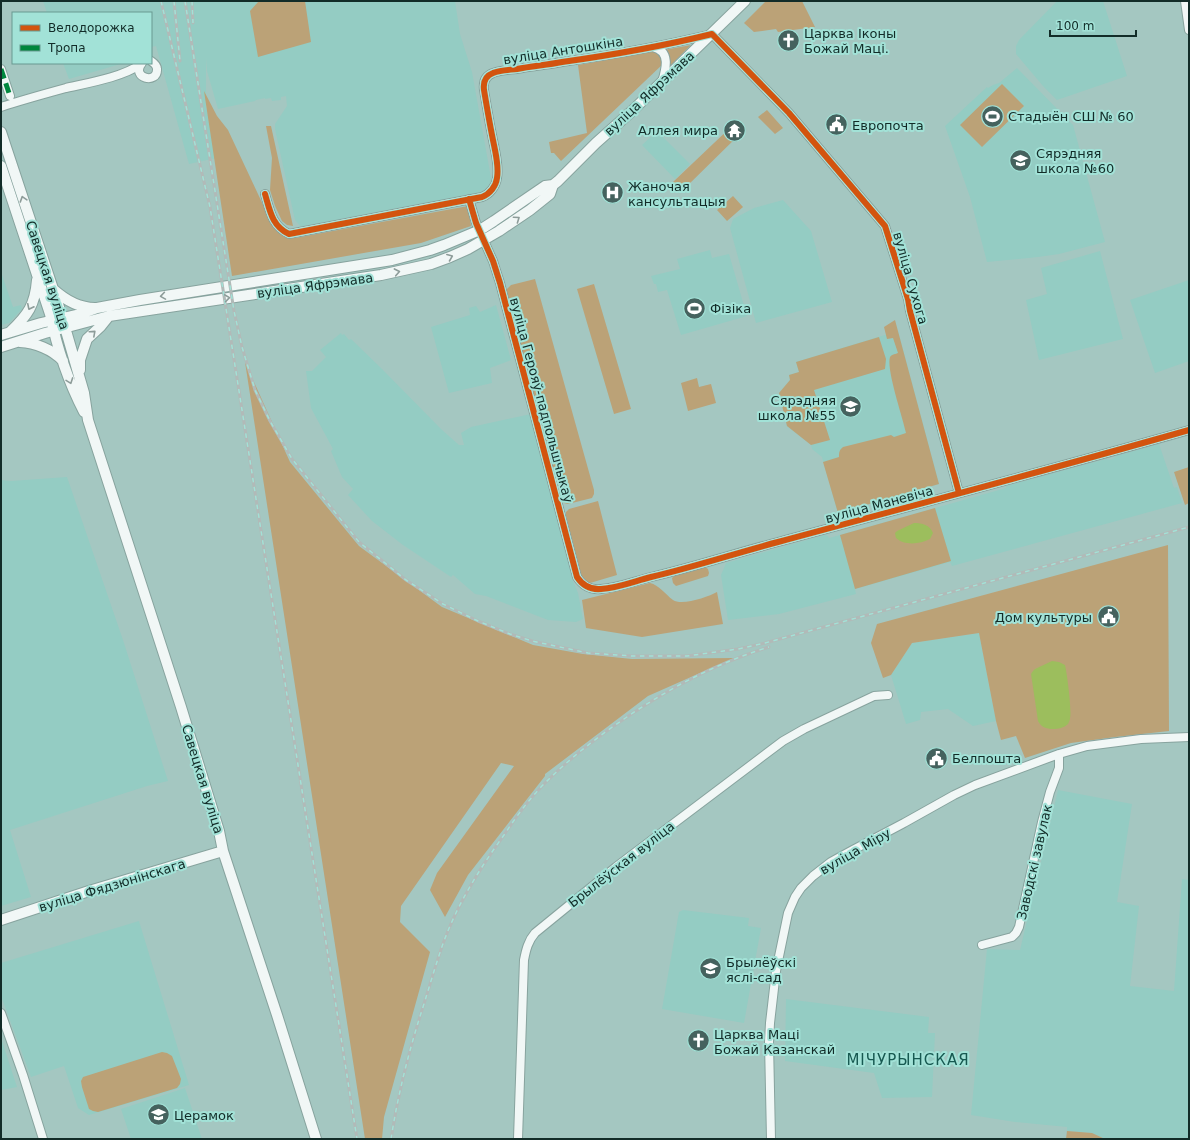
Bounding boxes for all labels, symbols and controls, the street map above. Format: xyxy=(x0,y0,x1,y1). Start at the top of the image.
legend xyxy=(12,12,152,64)
scale bar xyxy=(1050,12,1136,38)
text: 100 m xyxy=(1056,19,1094,33)
text: Велодорожка xyxy=(48,21,135,35)
place label: Царква Іконы Божай Маці. xyxy=(804,26,896,56)
church icon: Царква Іконы Божай Маці. xyxy=(775,27,801,53)
street label: вуліца Антошкіна xyxy=(502,34,624,67)
text: Тропа xyxy=(47,41,86,55)
street label: вуліца Яфрэмава xyxy=(601,48,697,139)
sports icon: Стадыён СШ № 60 xyxy=(979,103,1005,129)
place label: Стадыён СШ № 60 xyxy=(1008,109,1134,124)
public building icon: Европочта xyxy=(823,112,849,138)
temple icon: Аллея мира xyxy=(721,117,747,143)
place label: Европочта xyxy=(852,118,924,133)
place label: Аллея мира xyxy=(638,123,718,138)
place label: Сярэдняя школа №60 xyxy=(1036,146,1114,176)
school or university icon: Сярэдняя школа №60 xyxy=(1007,147,1033,173)
place label: Жаночая кансультацыя xyxy=(628,179,726,209)
hospital icon: Жаночая кансультацыя xyxy=(599,180,625,206)
one-way arrow xyxy=(19,195,28,202)
one-way arrow xyxy=(513,217,520,224)
street label: Савецкая вуліца xyxy=(23,219,72,331)
street label: вуліца Сухога xyxy=(890,230,931,326)
one-way arrow xyxy=(447,253,454,261)
one-way arrow xyxy=(394,268,400,276)
street label: вуліца Яфрэмава xyxy=(256,270,374,301)
one-way arrow xyxy=(160,291,166,300)
one-way arrow xyxy=(224,294,230,303)
sports icon: Фізіка xyxy=(682,295,708,321)
street label: вуліца Герояў-падпольшчыкаў xyxy=(507,296,576,505)
place label: Фізіка xyxy=(710,301,751,316)
one-way arrow xyxy=(27,303,35,310)
one-way arrow xyxy=(88,330,96,338)
one-way arrow xyxy=(66,378,74,385)
place label: Сярэдняя школа №55 xyxy=(758,393,836,423)
school or university icon: Сярэдняя школа №55 xyxy=(838,394,864,420)
street label: вуліца Маневіча xyxy=(824,483,935,526)
public building icon: Дом культуры xyxy=(1095,604,1121,630)
place label: Дом культуры xyxy=(995,610,1092,625)
street label: Савецкая вуліца xyxy=(179,723,226,836)
public building icon: Белпошта xyxy=(923,745,949,771)
place label: Белпошта xyxy=(952,751,1021,766)
street label: Заводскі завулак xyxy=(1014,803,1055,921)
street label: Брылёўская вуліца xyxy=(565,818,677,910)
street label: вуліца Міру xyxy=(817,825,893,878)
street label: вуліца Фядзюнінскага xyxy=(37,856,187,915)
place label: Брылёўскі яслі-сад xyxy=(726,955,796,985)
school or university icon: Брылёўскі яслі-сад xyxy=(698,956,724,982)
place label: Царква Маці Божай Казанскай xyxy=(714,1027,835,1057)
church icon: Царква Маці Божай Казанскай xyxy=(686,1028,712,1054)
district label: МІЧУРЫНСКАЯ xyxy=(846,1051,970,1069)
school or university icon: Церамок xyxy=(146,1102,172,1128)
place label: Церамок xyxy=(174,1108,234,1123)

